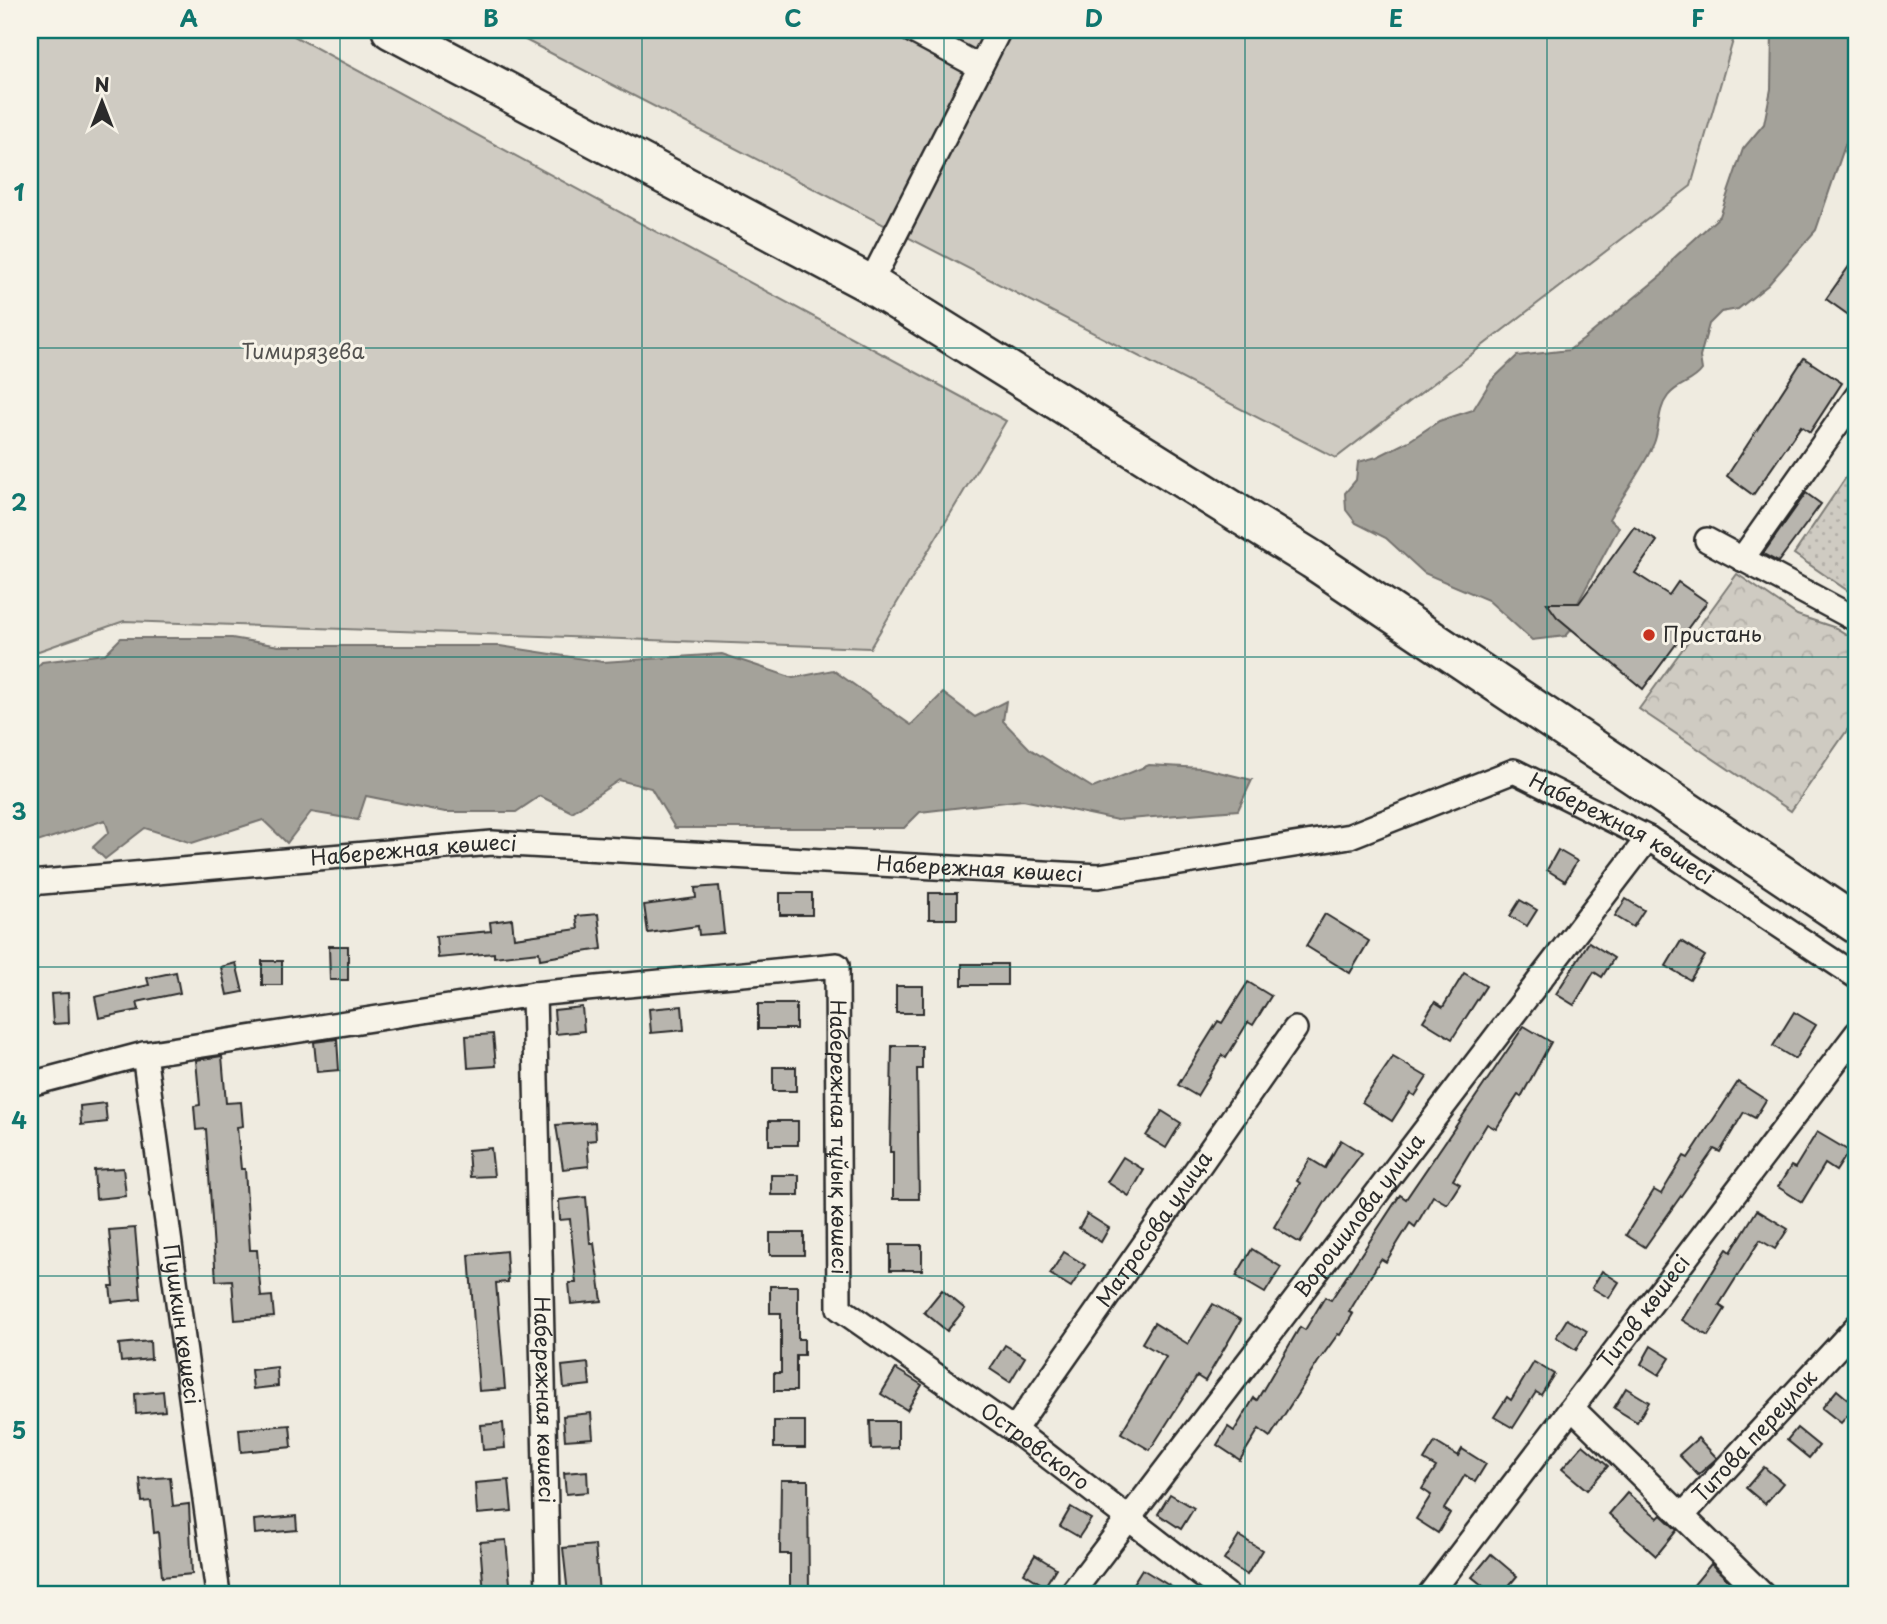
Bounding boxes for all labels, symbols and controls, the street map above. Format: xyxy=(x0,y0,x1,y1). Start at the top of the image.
text: A xyxy=(180,0,198,35)
text: B xyxy=(483,0,499,35)
text: C xyxy=(784,0,802,35)
text: D xyxy=(1085,0,1103,35)
text: E xyxy=(1389,0,1403,35)
text: F xyxy=(1691,0,1705,35)
north arrow xyxy=(66,66,136,136)
text: N xyxy=(94,70,110,98)
text: 1 xyxy=(14,174,25,209)
park label: Тимирязева xyxy=(242,334,364,366)
text: 2 xyxy=(11,484,27,519)
place label: Пристань xyxy=(1663,617,1762,649)
marker: Пристань xyxy=(1641,627,1657,643)
street label: Набережная көшесі xyxy=(1524,763,1721,891)
text: 3 xyxy=(11,793,27,828)
street label: Набережная көшесі xyxy=(309,825,518,873)
street label: Набережная көшесі xyxy=(875,846,1084,889)
street label: Набережная тұйық көшесі xyxy=(823,999,857,1275)
text: 4 xyxy=(11,1102,27,1137)
street label: Ворошилова улица xyxy=(1285,1125,1432,1303)
street label: Матросова улица xyxy=(1087,1143,1219,1313)
street label: Пушкин көшесі xyxy=(156,1242,210,1406)
street label: Титов көшесі xyxy=(1589,1247,1697,1375)
street label: Набережная көшесі xyxy=(527,1296,564,1504)
street label: Титова переулок xyxy=(1684,1361,1824,1509)
street label: Островского xyxy=(975,1393,1098,1497)
text: 5 xyxy=(12,1412,26,1447)

